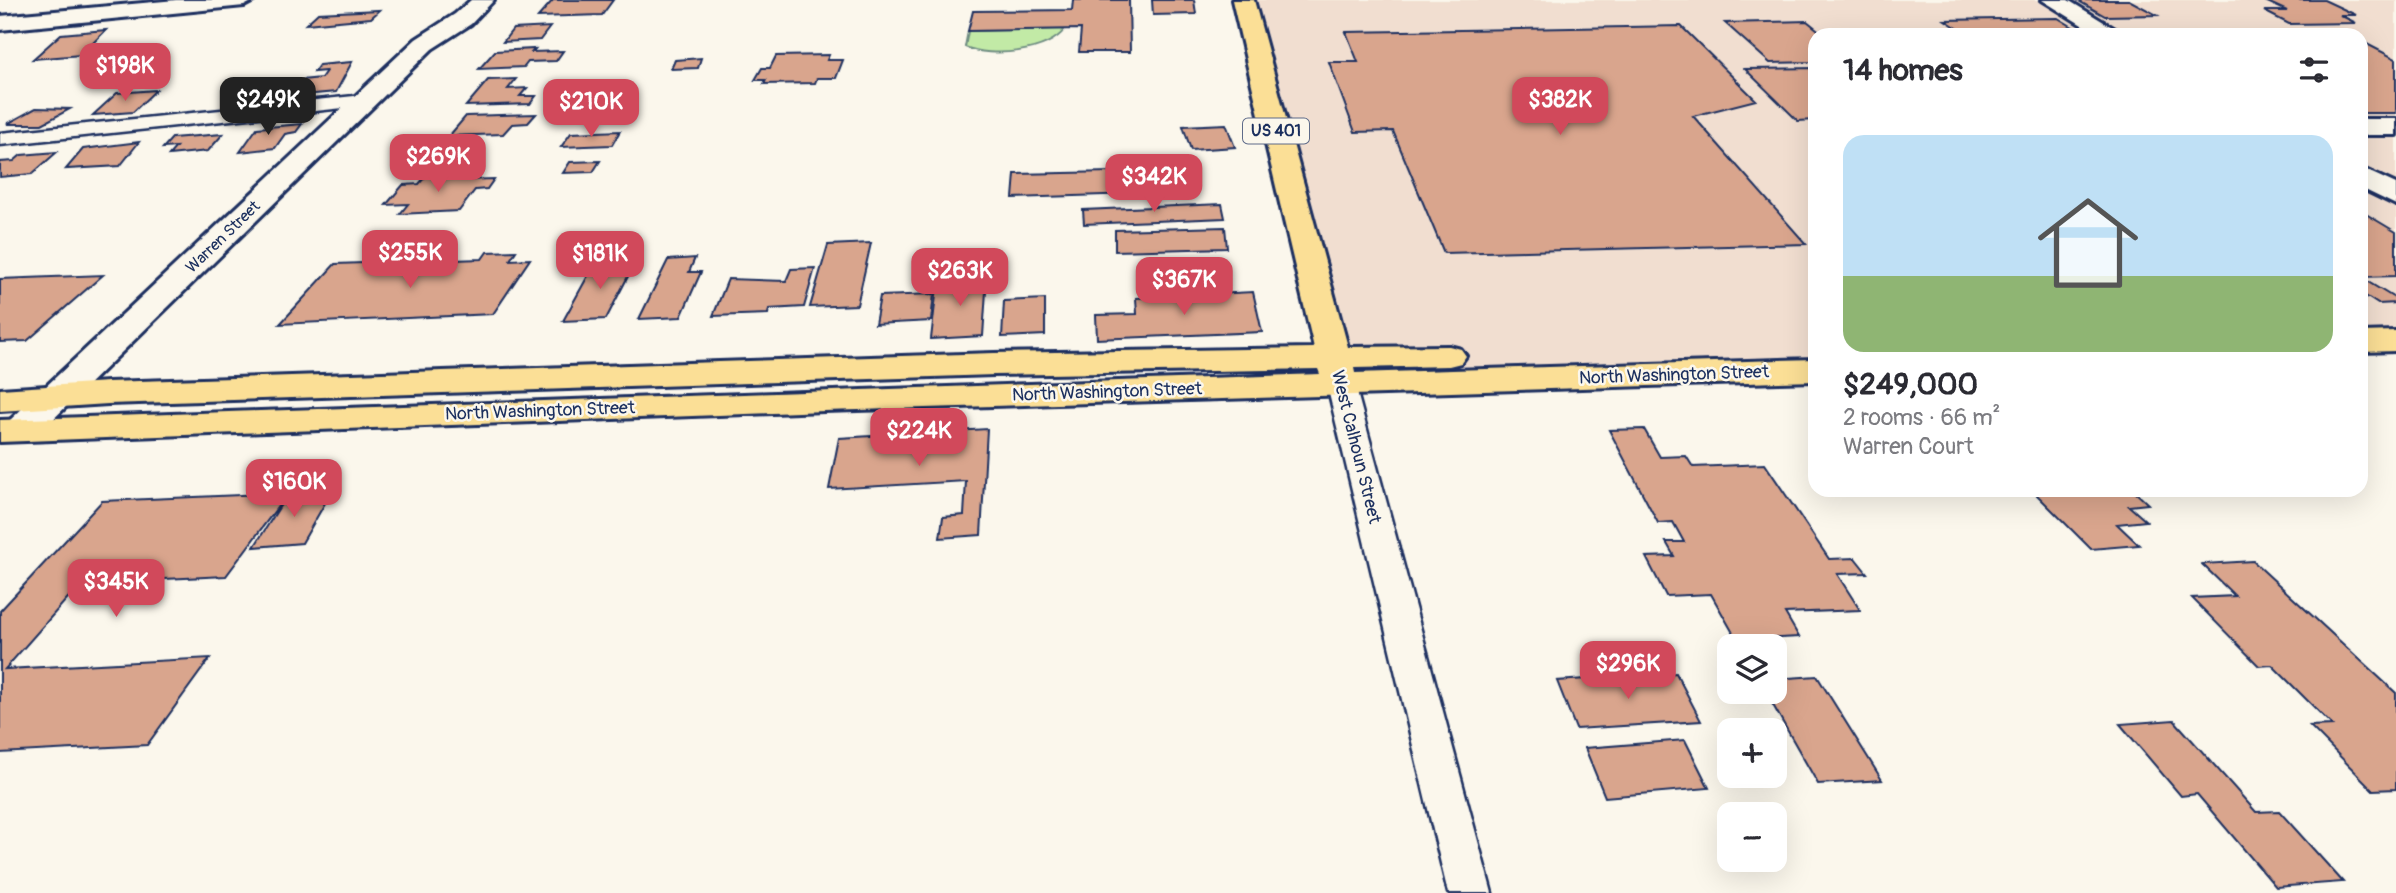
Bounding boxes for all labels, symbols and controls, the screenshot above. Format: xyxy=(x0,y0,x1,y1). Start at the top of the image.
pin: $198K xyxy=(76,43,174,103)
text: $198K xyxy=(96,51,154,80)
icon: filters xyxy=(2295,51,2333,89)
text: 14 homes xyxy=(1843,52,1963,89)
pin: $249K xyxy=(219,78,317,137)
pin: $382K xyxy=(1511,78,1609,137)
pin: $210K xyxy=(542,80,640,139)
text: $249K xyxy=(236,85,300,114)
text: $382K xyxy=(1528,85,1592,114)
text: $210K xyxy=(559,87,623,116)
road number: US 401 xyxy=(1243,119,1309,144)
pin: $269K xyxy=(389,134,487,194)
text: $269K xyxy=(406,142,470,171)
pin: $342K xyxy=(1105,154,1203,214)
text: $342K xyxy=(1121,162,1187,191)
icon: home xyxy=(2025,180,2151,306)
street label: Warren Street xyxy=(182,196,265,277)
pin: $255K xyxy=(361,230,459,290)
pin: $181K xyxy=(551,232,649,291)
text: $255K xyxy=(378,238,442,267)
text: $181K xyxy=(572,239,628,268)
pin: $263K xyxy=(911,248,1009,308)
text: $263K xyxy=(927,256,993,285)
pin: $367K xyxy=(1135,258,1233,317)
text: $367K xyxy=(1152,265,1216,294)
street label: North Washington Street xyxy=(1579,360,1770,390)
text: $249,000 xyxy=(1843,366,1978,403)
street label: West Calhoun Street xyxy=(1326,368,1386,527)
street label: North Washington Street xyxy=(1012,377,1203,407)
street label: North Washington Street xyxy=(445,396,636,426)
text: 2 rooms · 66 m² xyxy=(1843,403,2000,432)
pin: $224K xyxy=(870,408,968,468)
text: $224K xyxy=(886,416,952,445)
text: Warren Court xyxy=(1843,432,1974,461)
pin: $160K xyxy=(245,460,343,519)
text: $160K xyxy=(262,467,326,496)
pin: $345K xyxy=(67,560,165,619)
text: $345K xyxy=(84,567,148,596)
map controls xyxy=(1717,634,1787,872)
button: layers xyxy=(1717,634,1787,704)
pin: $296K xyxy=(1579,642,1677,701)
text: $296K xyxy=(1596,649,1660,678)
button: + xyxy=(1717,718,1787,788)
button: − xyxy=(1717,802,1787,872)

